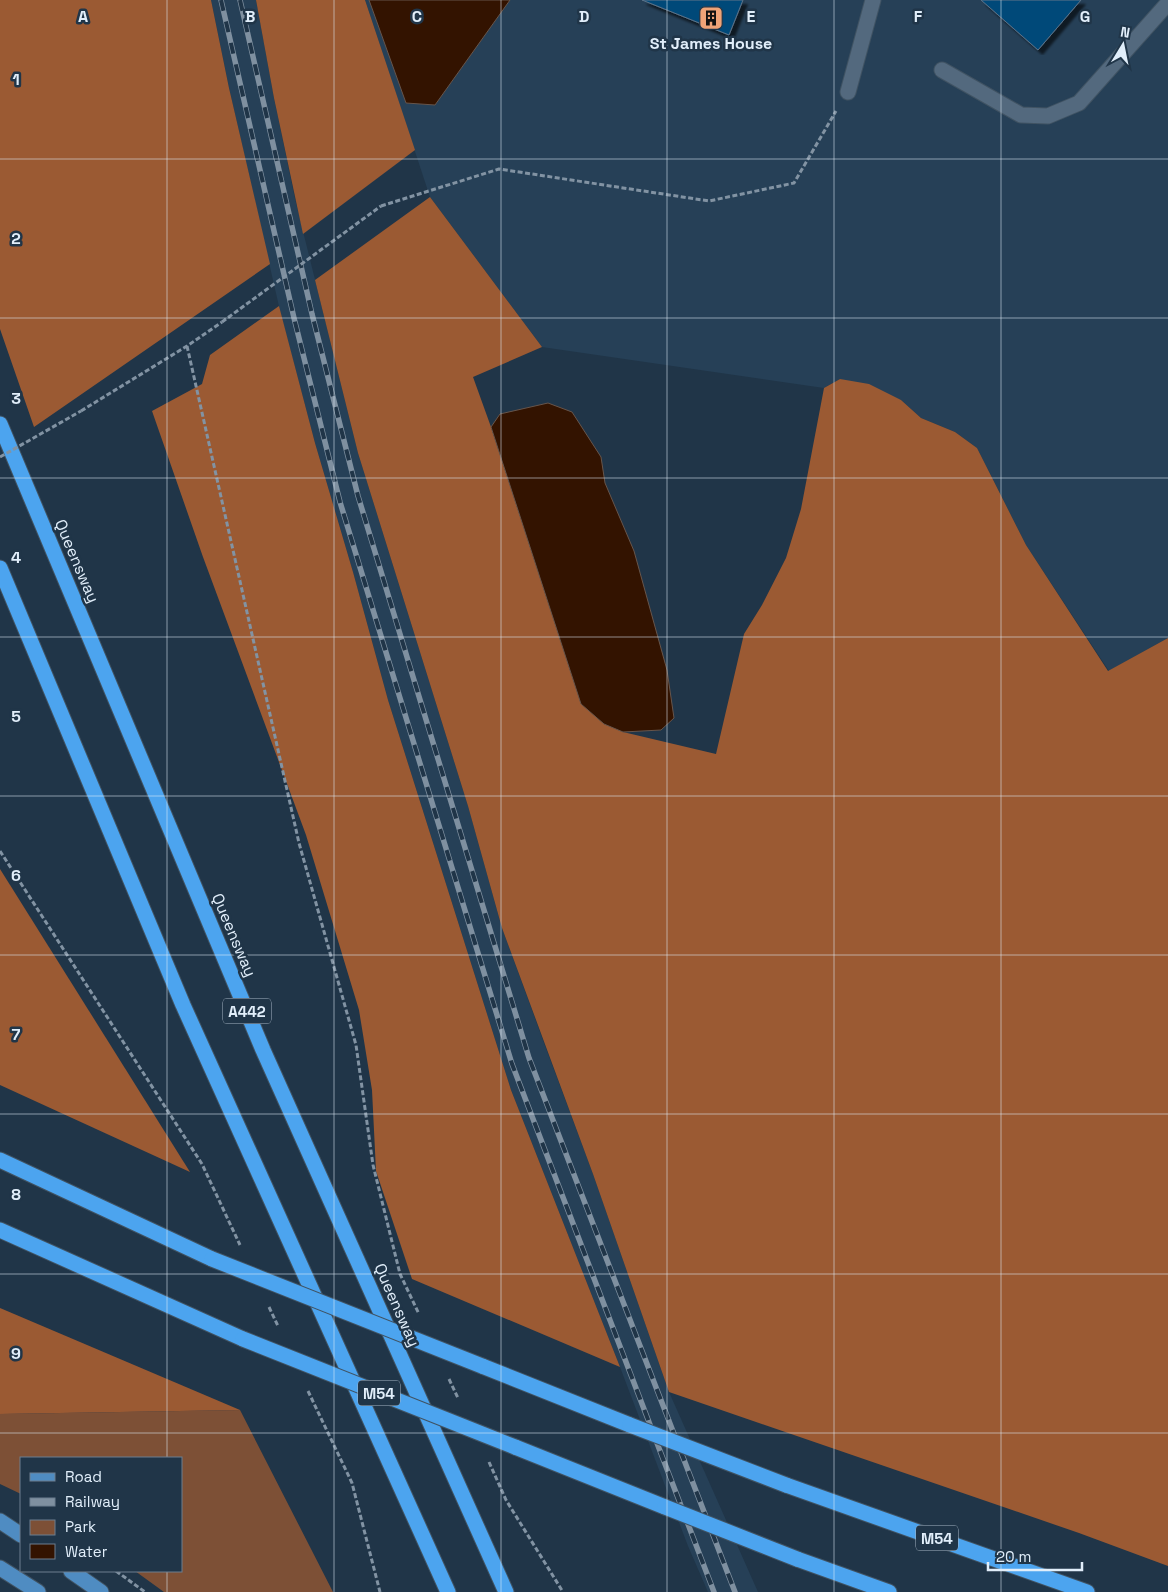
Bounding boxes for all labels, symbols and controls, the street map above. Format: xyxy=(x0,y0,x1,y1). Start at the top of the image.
building icon: St James House xyxy=(698,5,724,31)
text: A xyxy=(78,6,88,27)
text: B xyxy=(245,6,255,27)
text: C xyxy=(412,6,422,27)
text: D xyxy=(579,6,589,27)
text: E xyxy=(747,6,756,27)
text: F xyxy=(914,6,923,27)
text: G xyxy=(1080,6,1090,27)
north arrow xyxy=(1098,20,1148,70)
text: N xyxy=(1119,23,1131,42)
place label: St James House xyxy=(650,33,772,54)
text: 1 xyxy=(12,69,20,90)
text: 2 xyxy=(11,228,21,249)
text: 3 xyxy=(11,388,21,409)
street label: Queensway xyxy=(50,516,104,606)
text: 4 xyxy=(11,547,21,568)
text: 5 xyxy=(11,706,21,727)
text: 6 xyxy=(11,865,21,886)
street label: Queensway xyxy=(207,890,261,980)
road number: A442 xyxy=(223,998,271,1024)
text: 7 xyxy=(12,1024,21,1045)
text: 8 xyxy=(11,1184,21,1205)
street label: Queensway xyxy=(369,1260,425,1350)
text: 9 xyxy=(11,1343,21,1364)
road number: M54 xyxy=(358,1380,400,1406)
legend xyxy=(20,1457,182,1572)
text: Road xyxy=(65,1467,102,1486)
text: Railway xyxy=(65,1492,120,1511)
text: Park xyxy=(65,1517,96,1536)
road number: M54 xyxy=(916,1526,958,1550)
scale bar xyxy=(988,1540,1082,1572)
text: Water xyxy=(65,1542,108,1561)
text: 20 m xyxy=(996,1547,1031,1566)

